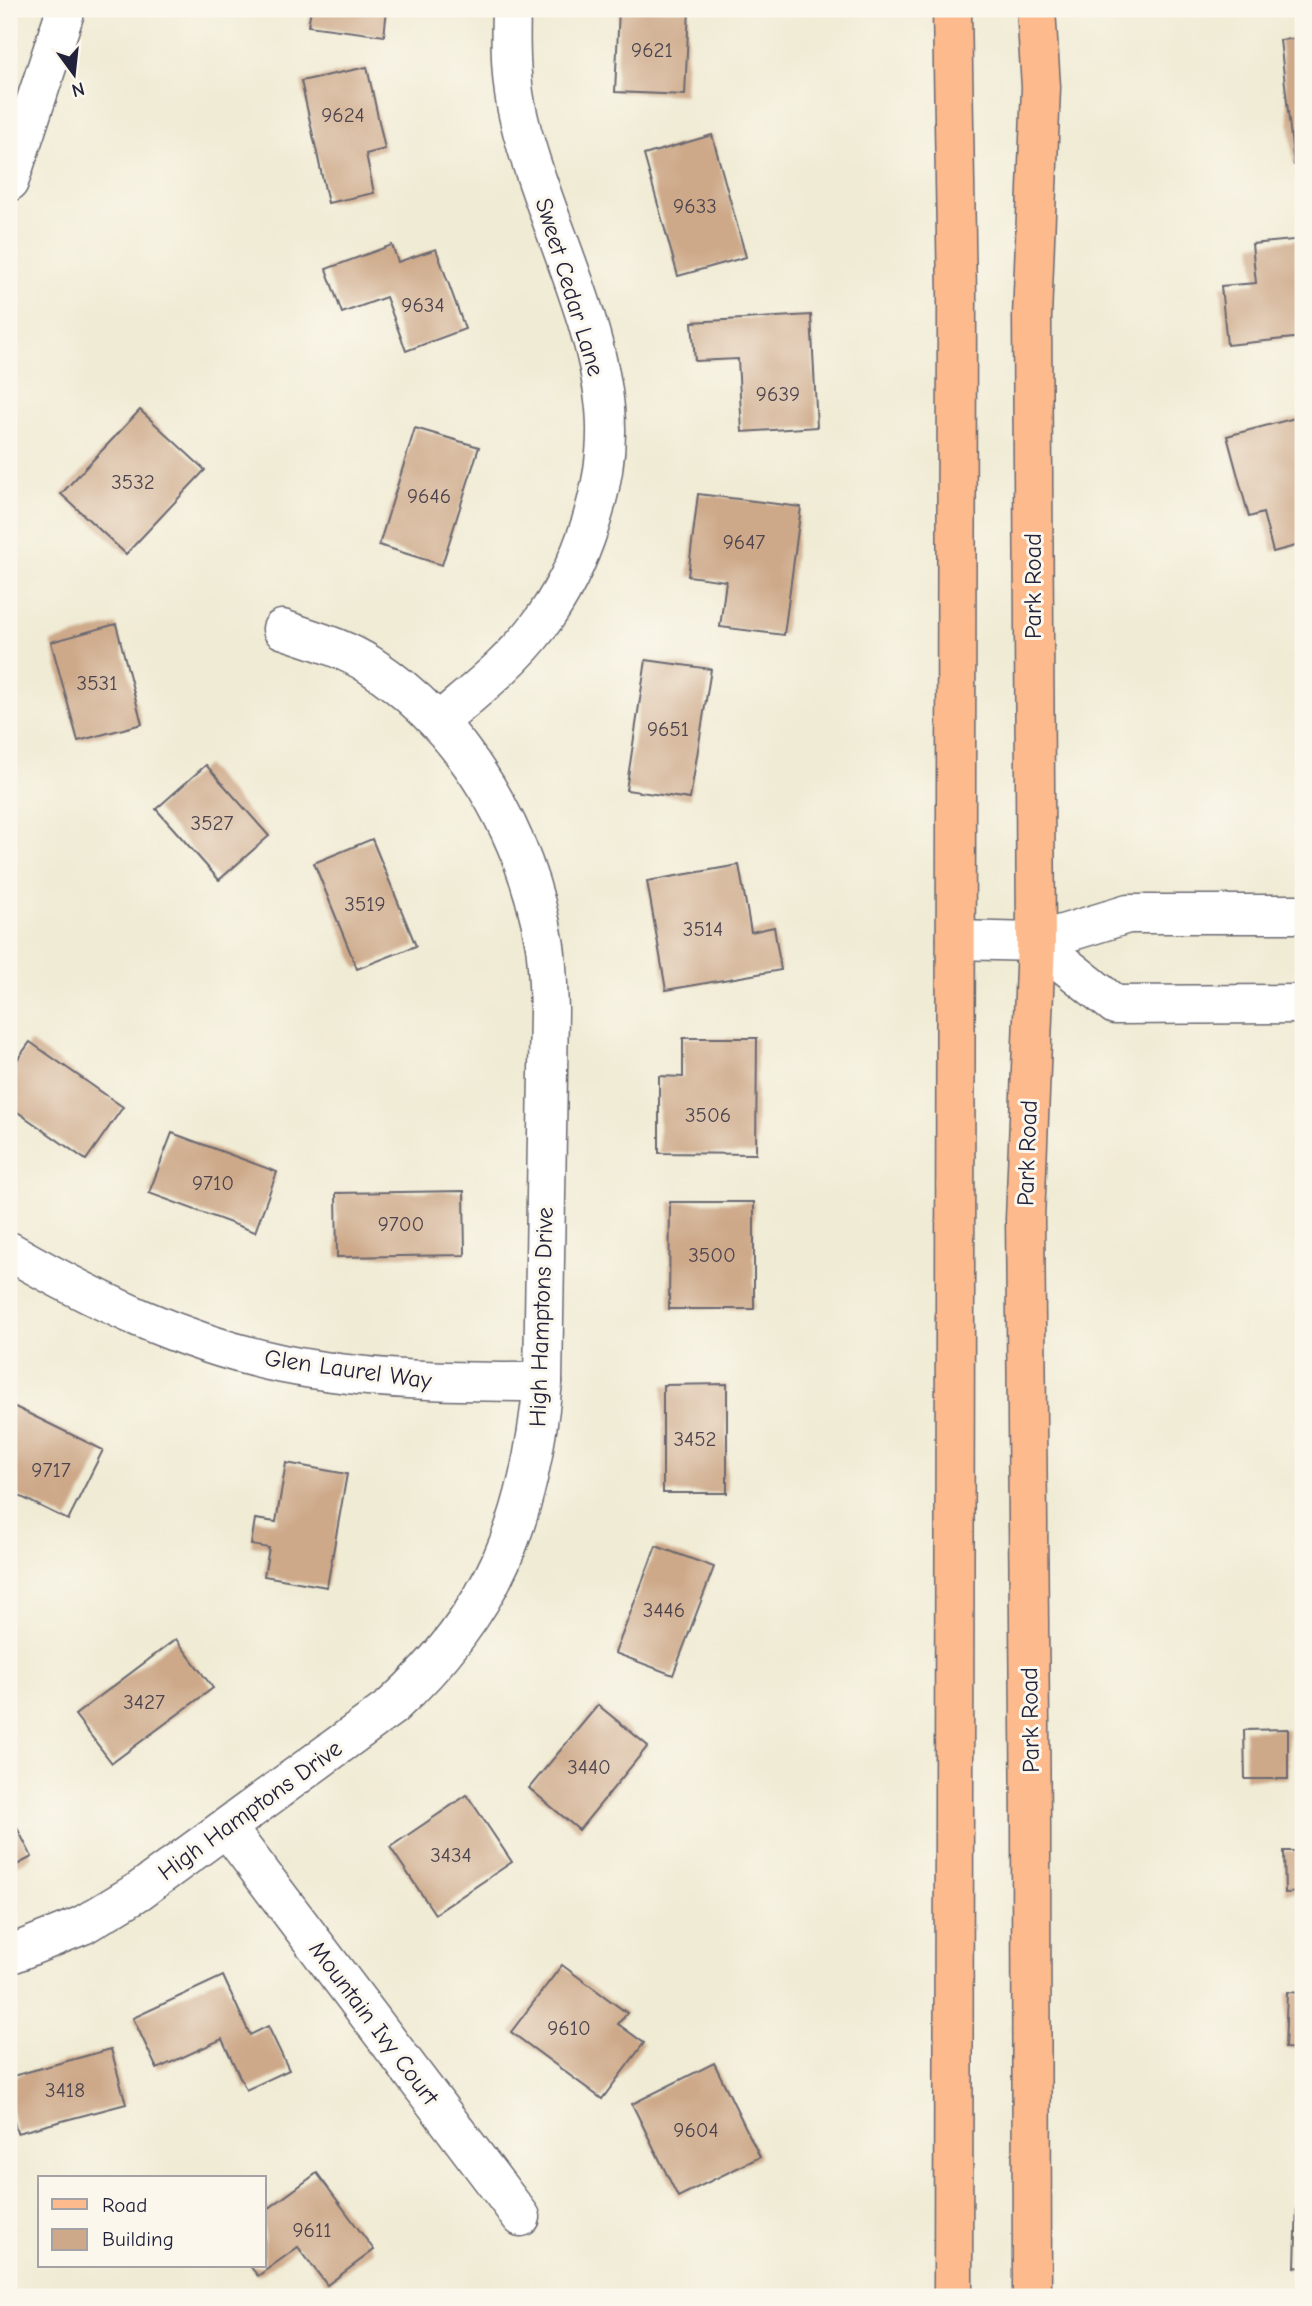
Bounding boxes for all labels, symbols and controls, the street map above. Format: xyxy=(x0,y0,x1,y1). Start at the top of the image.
north arrow xyxy=(38,38,108,108)
house number: 9621 xyxy=(631,38,673,62)
text: N xyxy=(69,77,87,102)
house number: 9624 xyxy=(321,103,365,127)
house number: 9633 xyxy=(673,194,717,218)
street label: Sweet Cedar Lane xyxy=(530,195,610,379)
house number: 9634 xyxy=(401,293,445,317)
house number: 9639 xyxy=(756,382,800,406)
house number: 3532 xyxy=(111,470,155,494)
house number: 9646 xyxy=(407,484,451,508)
house number: 9647 xyxy=(723,530,765,554)
street label: Park Road xyxy=(1019,533,1047,639)
house number: 3531 xyxy=(77,671,117,695)
house number: 9651 xyxy=(647,717,689,741)
house number: 3527 xyxy=(191,811,234,835)
house number: 3519 xyxy=(344,892,386,916)
house number: 3514 xyxy=(683,917,723,941)
street label: Park Road xyxy=(1011,1100,1043,1206)
house number: 3506 xyxy=(685,1103,731,1127)
house number: 9710 xyxy=(192,1171,234,1195)
street label: High Hamptons Drive xyxy=(523,1206,559,1428)
house number: 9700 xyxy=(378,1212,424,1236)
house number: 3500 xyxy=(688,1243,736,1267)
street label: Glen Laurel Way xyxy=(263,1343,434,1395)
house number: 3452 xyxy=(673,1427,717,1451)
house number: 9717 xyxy=(31,1458,71,1482)
house number: 3446 xyxy=(643,1598,685,1622)
street label: Park Road xyxy=(1015,1667,1045,1773)
house number: 3427 xyxy=(123,1690,165,1714)
street label: High Hamptons Drive xyxy=(153,1734,347,1886)
house number: 3440 xyxy=(567,1755,611,1779)
house number: 3434 xyxy=(430,1843,472,1867)
street label: Mountain Ivy Court xyxy=(303,1936,445,2111)
house number: 9610 xyxy=(547,2016,591,2040)
house number: 3418 xyxy=(45,2078,85,2102)
house number: 9604 xyxy=(673,2118,719,2142)
legend xyxy=(38,2176,266,2268)
text: Road xyxy=(102,2193,147,2217)
house number: 9611 xyxy=(292,2218,332,2242)
text: Building xyxy=(102,2227,174,2251)

